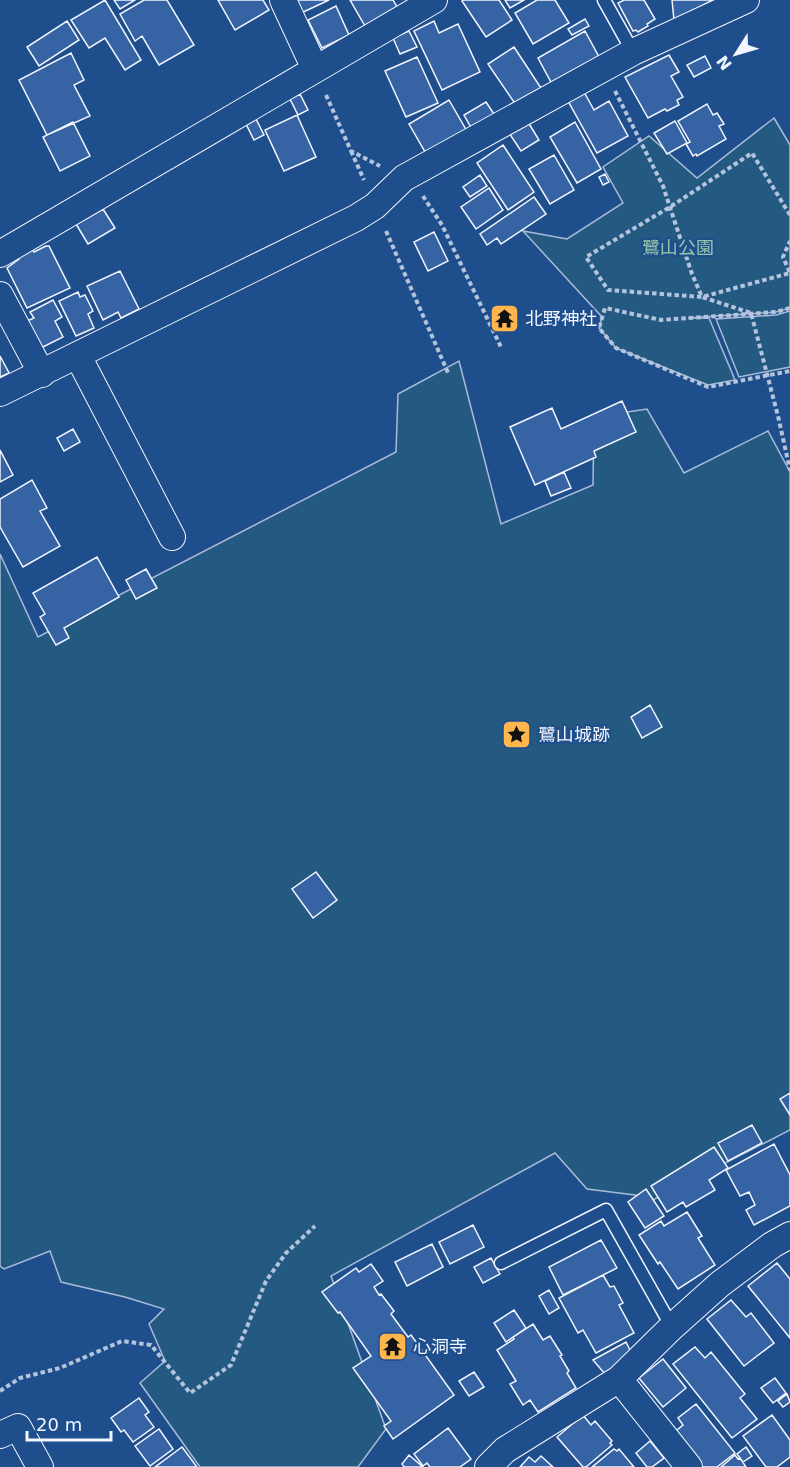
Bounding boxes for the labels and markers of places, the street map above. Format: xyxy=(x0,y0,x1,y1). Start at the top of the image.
temple icon: 北野神社 xyxy=(488,302,520,334)
place label: 北野神社 xyxy=(525,308,597,329)
place icon: 鷺山城跡 xyxy=(501,718,533,750)
place label: 鷺山城跡 xyxy=(538,724,610,745)
temple icon: 心洞寺 xyxy=(376,1330,408,1362)
place label: 心洞寺 xyxy=(413,1336,467,1357)

